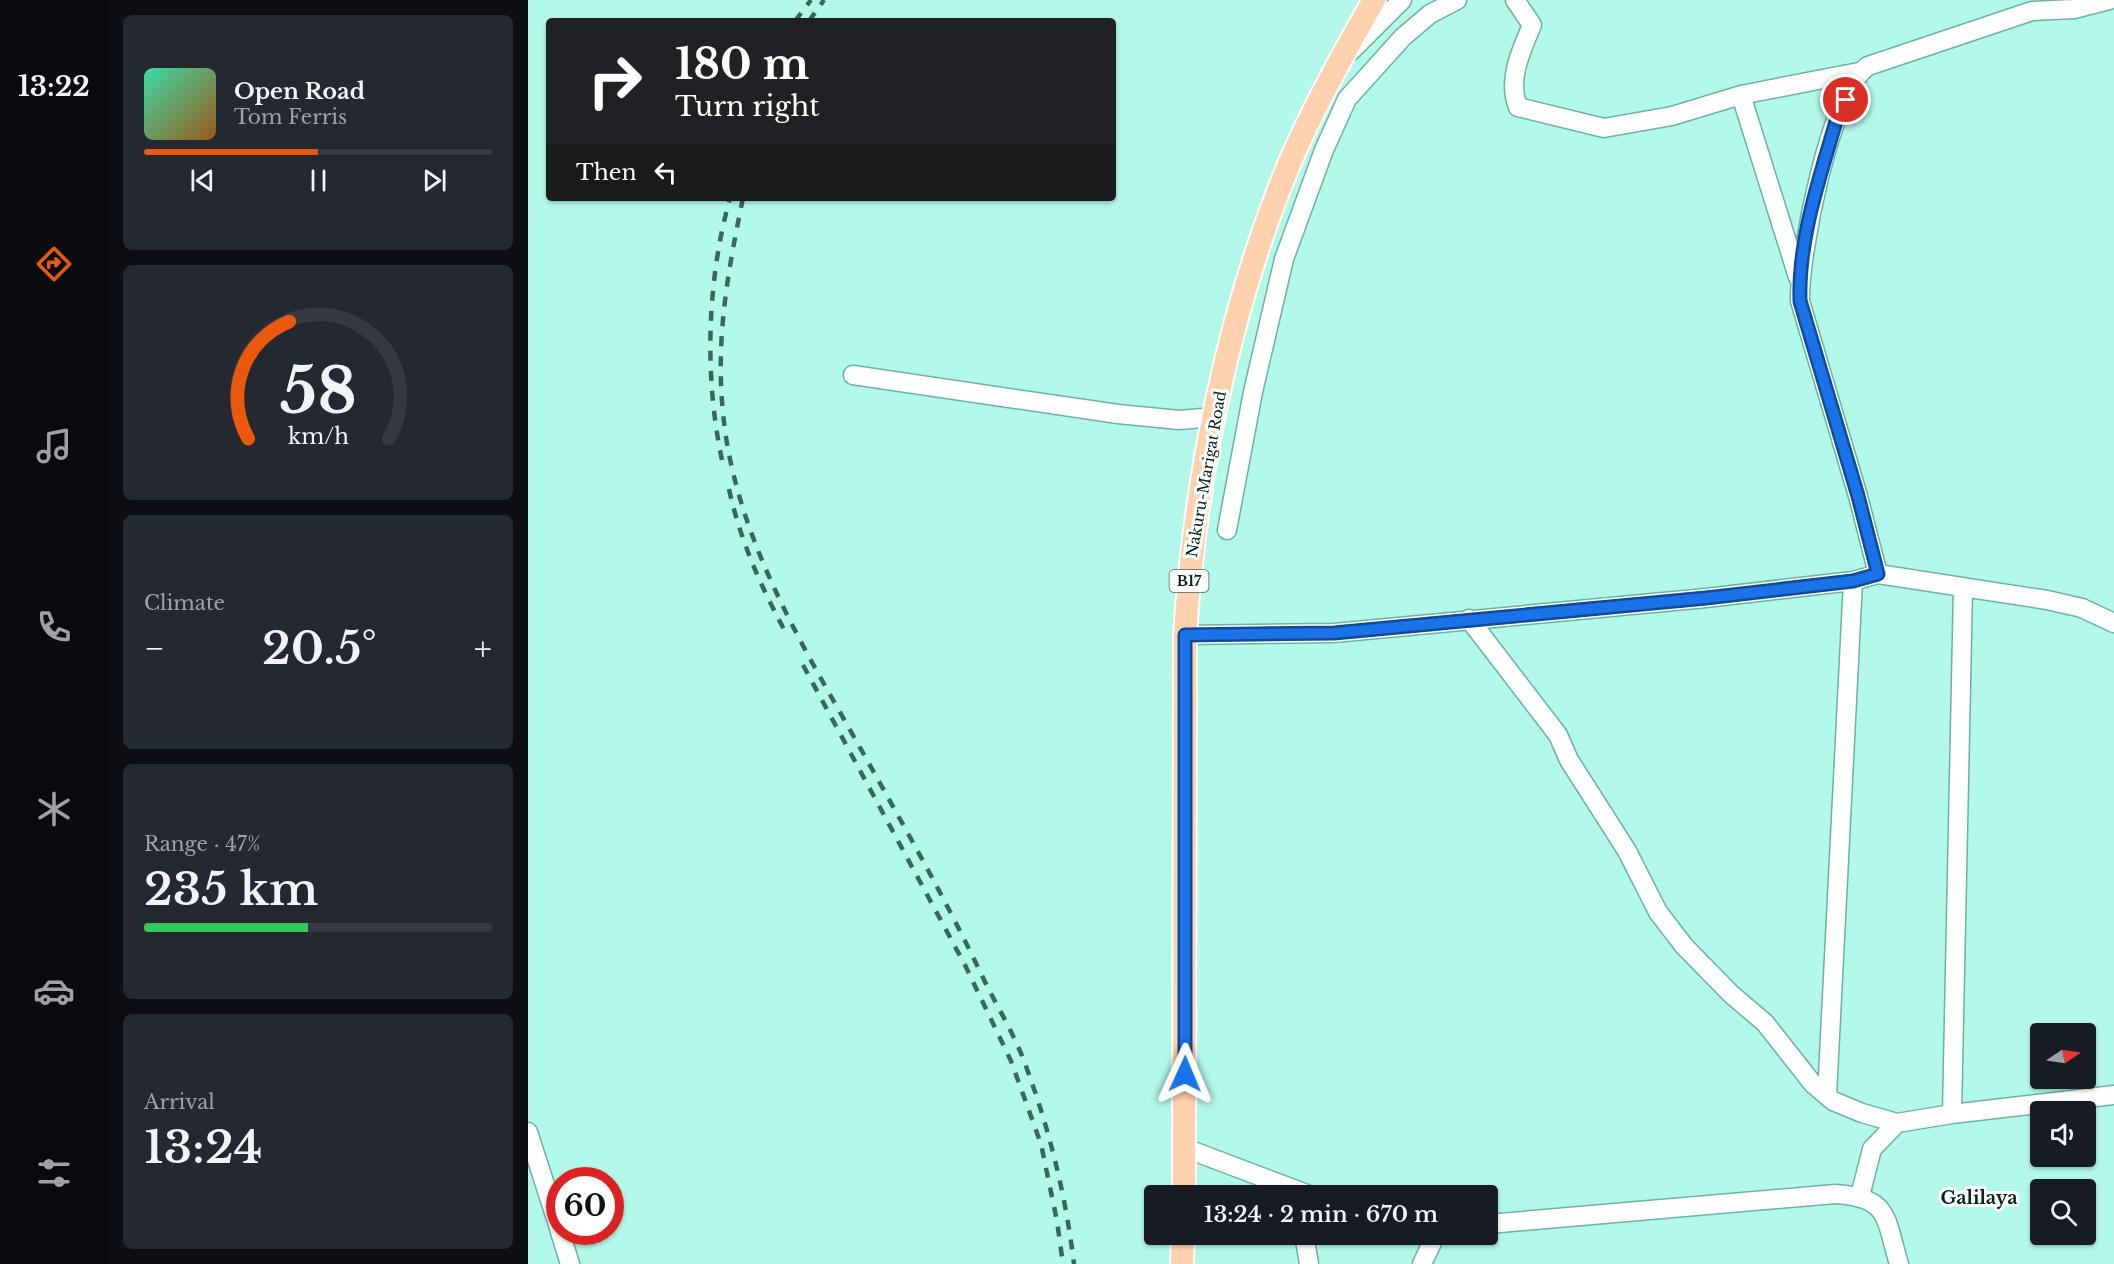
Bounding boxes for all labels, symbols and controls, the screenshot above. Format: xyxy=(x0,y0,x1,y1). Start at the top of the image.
text: 180 m xyxy=(675,38,809,90)
icon: right xyxy=(576,42,654,120)
text: 13:22 xyxy=(18,70,90,103)
pin xyxy=(1820,74,1871,125)
text: Open Road xyxy=(234,78,365,105)
icon: arrive xyxy=(1829,83,1862,116)
text: Turn right xyxy=(675,90,819,123)
text: Tom Ferris xyxy=(234,105,347,129)
icon: left xyxy=(649,156,682,189)
text: Then xyxy=(576,159,637,186)
icon: previous xyxy=(186,164,219,197)
icon: pause xyxy=(302,164,335,197)
icon: next xyxy=(418,164,451,197)
icon: directions xyxy=(33,243,75,285)
text: 58 xyxy=(280,352,356,430)
street label: Nakuru-Marigat Road xyxy=(1182,389,1230,559)
text: km/h xyxy=(288,424,349,451)
icon: music xyxy=(33,425,75,467)
road number: B17 xyxy=(1170,570,1208,592)
text: Climate xyxy=(144,591,225,615)
icon: phone xyxy=(33,606,75,648)
text: 20.5° xyxy=(262,620,377,676)
text: − xyxy=(144,628,165,669)
text: + xyxy=(474,628,492,669)
icon: climate xyxy=(33,788,75,830)
text: Range · 47% xyxy=(144,832,260,856)
text: 235 km xyxy=(144,861,318,917)
icon: car xyxy=(33,970,75,1012)
north arrow xyxy=(2030,1023,2096,1089)
map controls xyxy=(2030,1023,2096,1245)
position arrow xyxy=(1153,1042,1217,1106)
text: Arrival xyxy=(144,1090,215,1114)
button: sound xyxy=(2030,1101,2096,1167)
text: 13:24 xyxy=(144,1119,262,1175)
icon: filters xyxy=(33,1152,75,1194)
speed limit sign: 60 xyxy=(546,1167,624,1245)
button: search xyxy=(2030,1179,2096,1245)
district label: Galilaya xyxy=(1940,1187,2018,1209)
text: 13:24 · 2 min · 670 m xyxy=(1204,1201,1438,1228)

